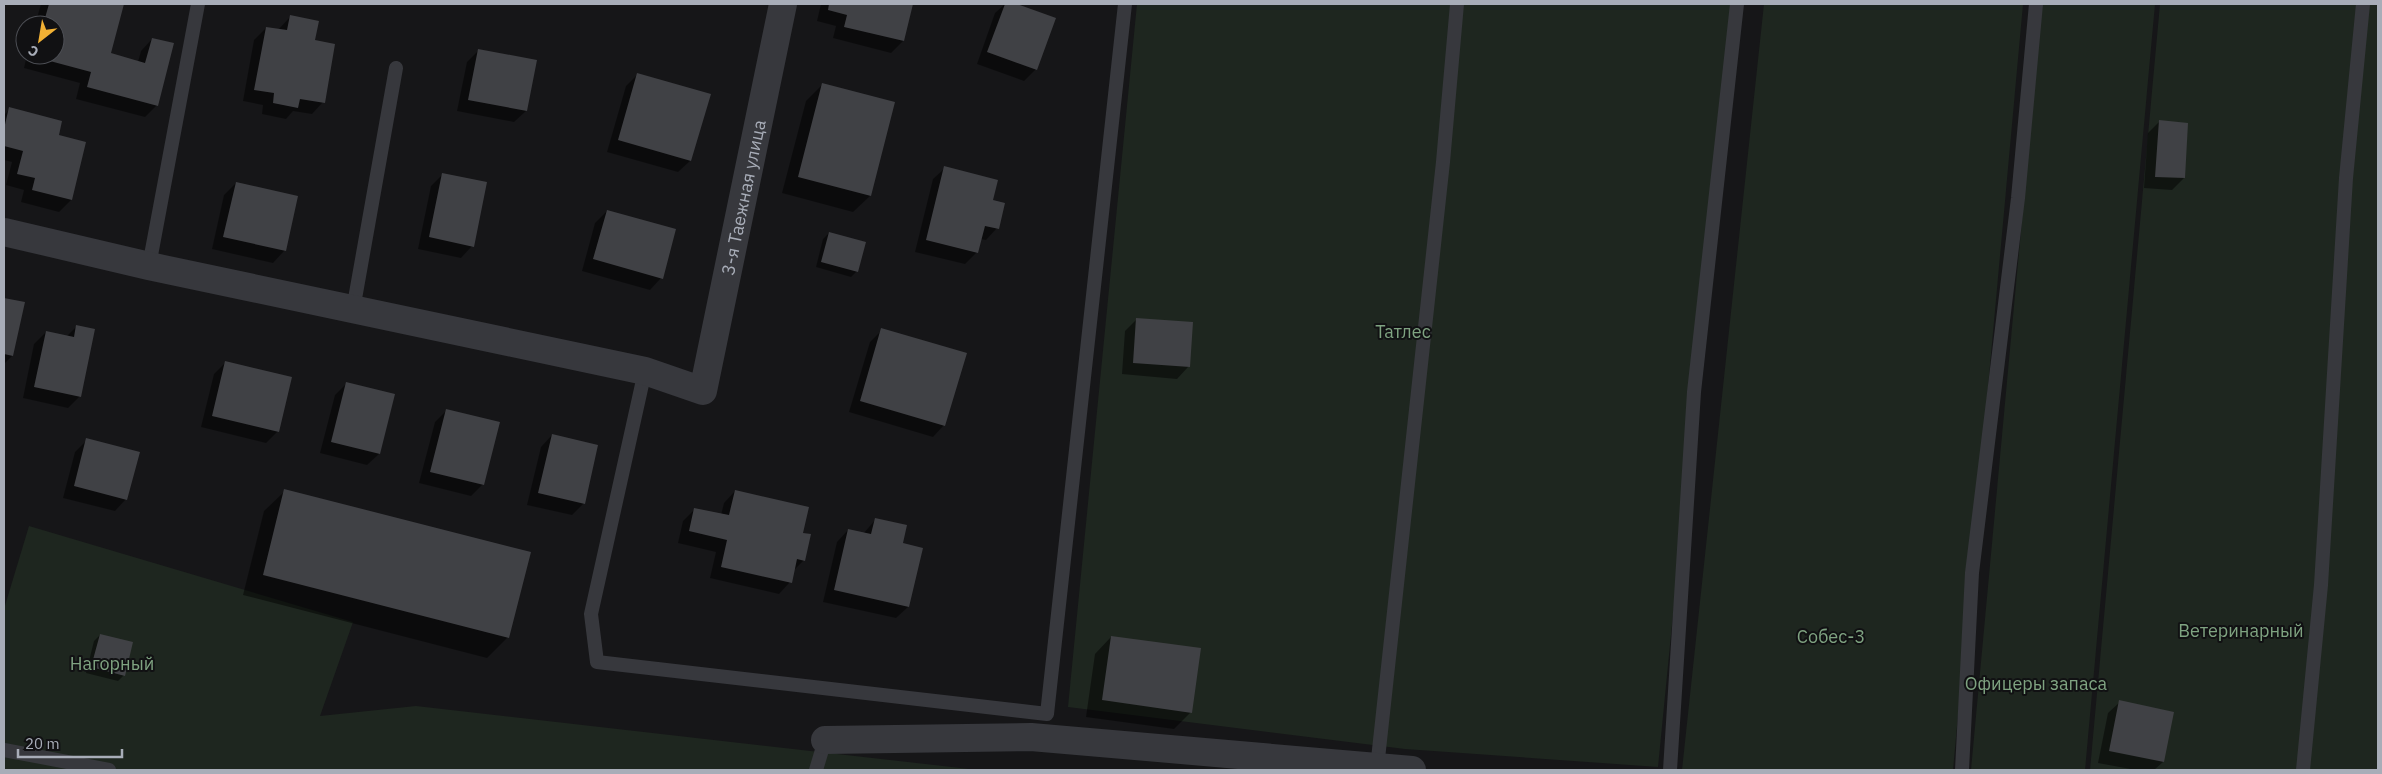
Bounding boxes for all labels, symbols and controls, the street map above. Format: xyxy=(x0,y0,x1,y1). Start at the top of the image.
north arrow xyxy=(15,15,65,65)
text: С xyxy=(25,41,42,61)
street label: 3-я Таежная улица xyxy=(716,117,770,277)
park label: Татлес xyxy=(1375,320,1431,343)
park label: Ветеринарный xyxy=(2178,619,2304,642)
park label: Собес-3 xyxy=(1797,625,1865,648)
park label: Нагорный xyxy=(70,652,154,675)
park label: Офицеры запаса xyxy=(1965,672,2108,695)
scale bar xyxy=(18,726,121,758)
text: 20 m xyxy=(25,734,60,753)

